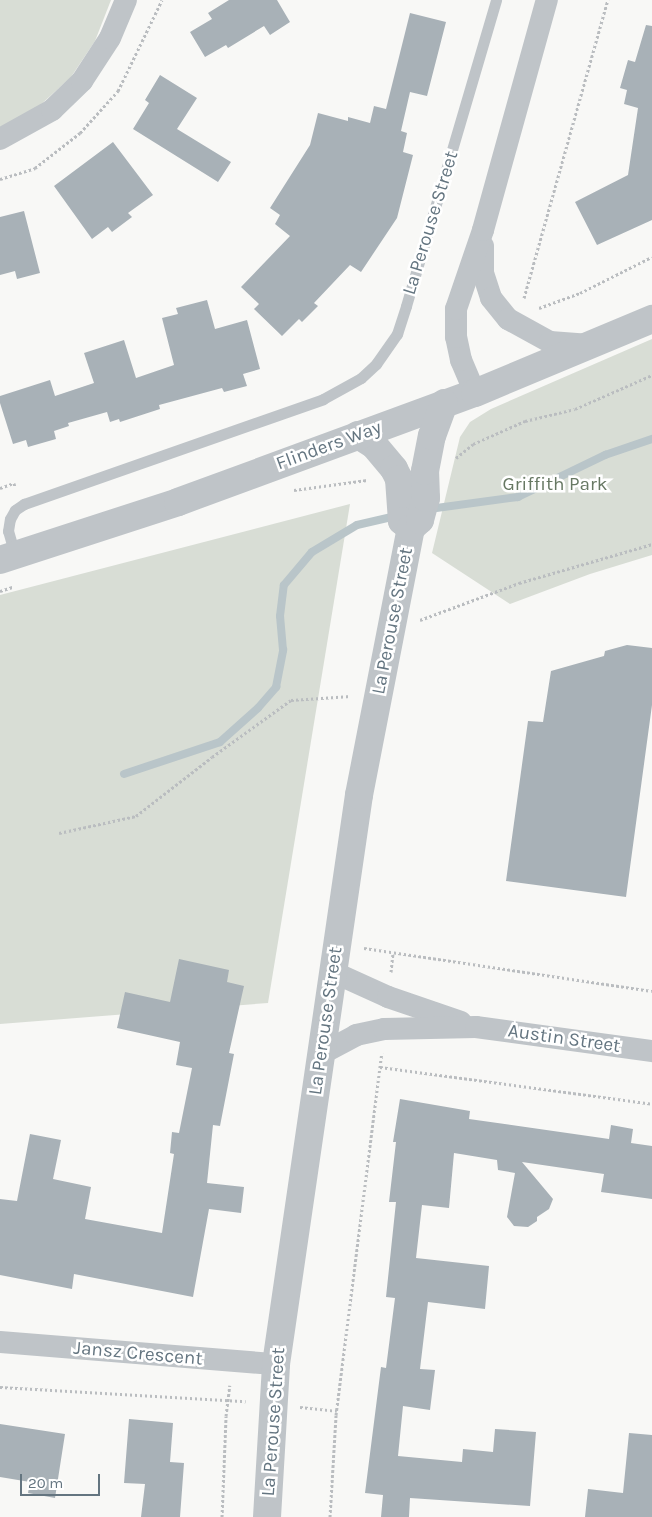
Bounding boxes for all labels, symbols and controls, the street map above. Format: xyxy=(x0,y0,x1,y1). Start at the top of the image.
street label: La Perouse Street xyxy=(398,148,464,298)
street label: Flinders Way xyxy=(273,416,385,476)
park label: Griffith Park xyxy=(502,474,608,496)
street label: La Perouse Street xyxy=(368,546,418,696)
street label: La Perouse Street xyxy=(304,945,348,1097)
street label: Austin Street xyxy=(506,1020,622,1058)
street label: Jansz Crescent xyxy=(72,1337,204,1371)
street label: La Perouse Street xyxy=(257,1347,291,1497)
scale bar xyxy=(22,1464,102,1496)
text: 20 m xyxy=(28,1474,63,1492)

